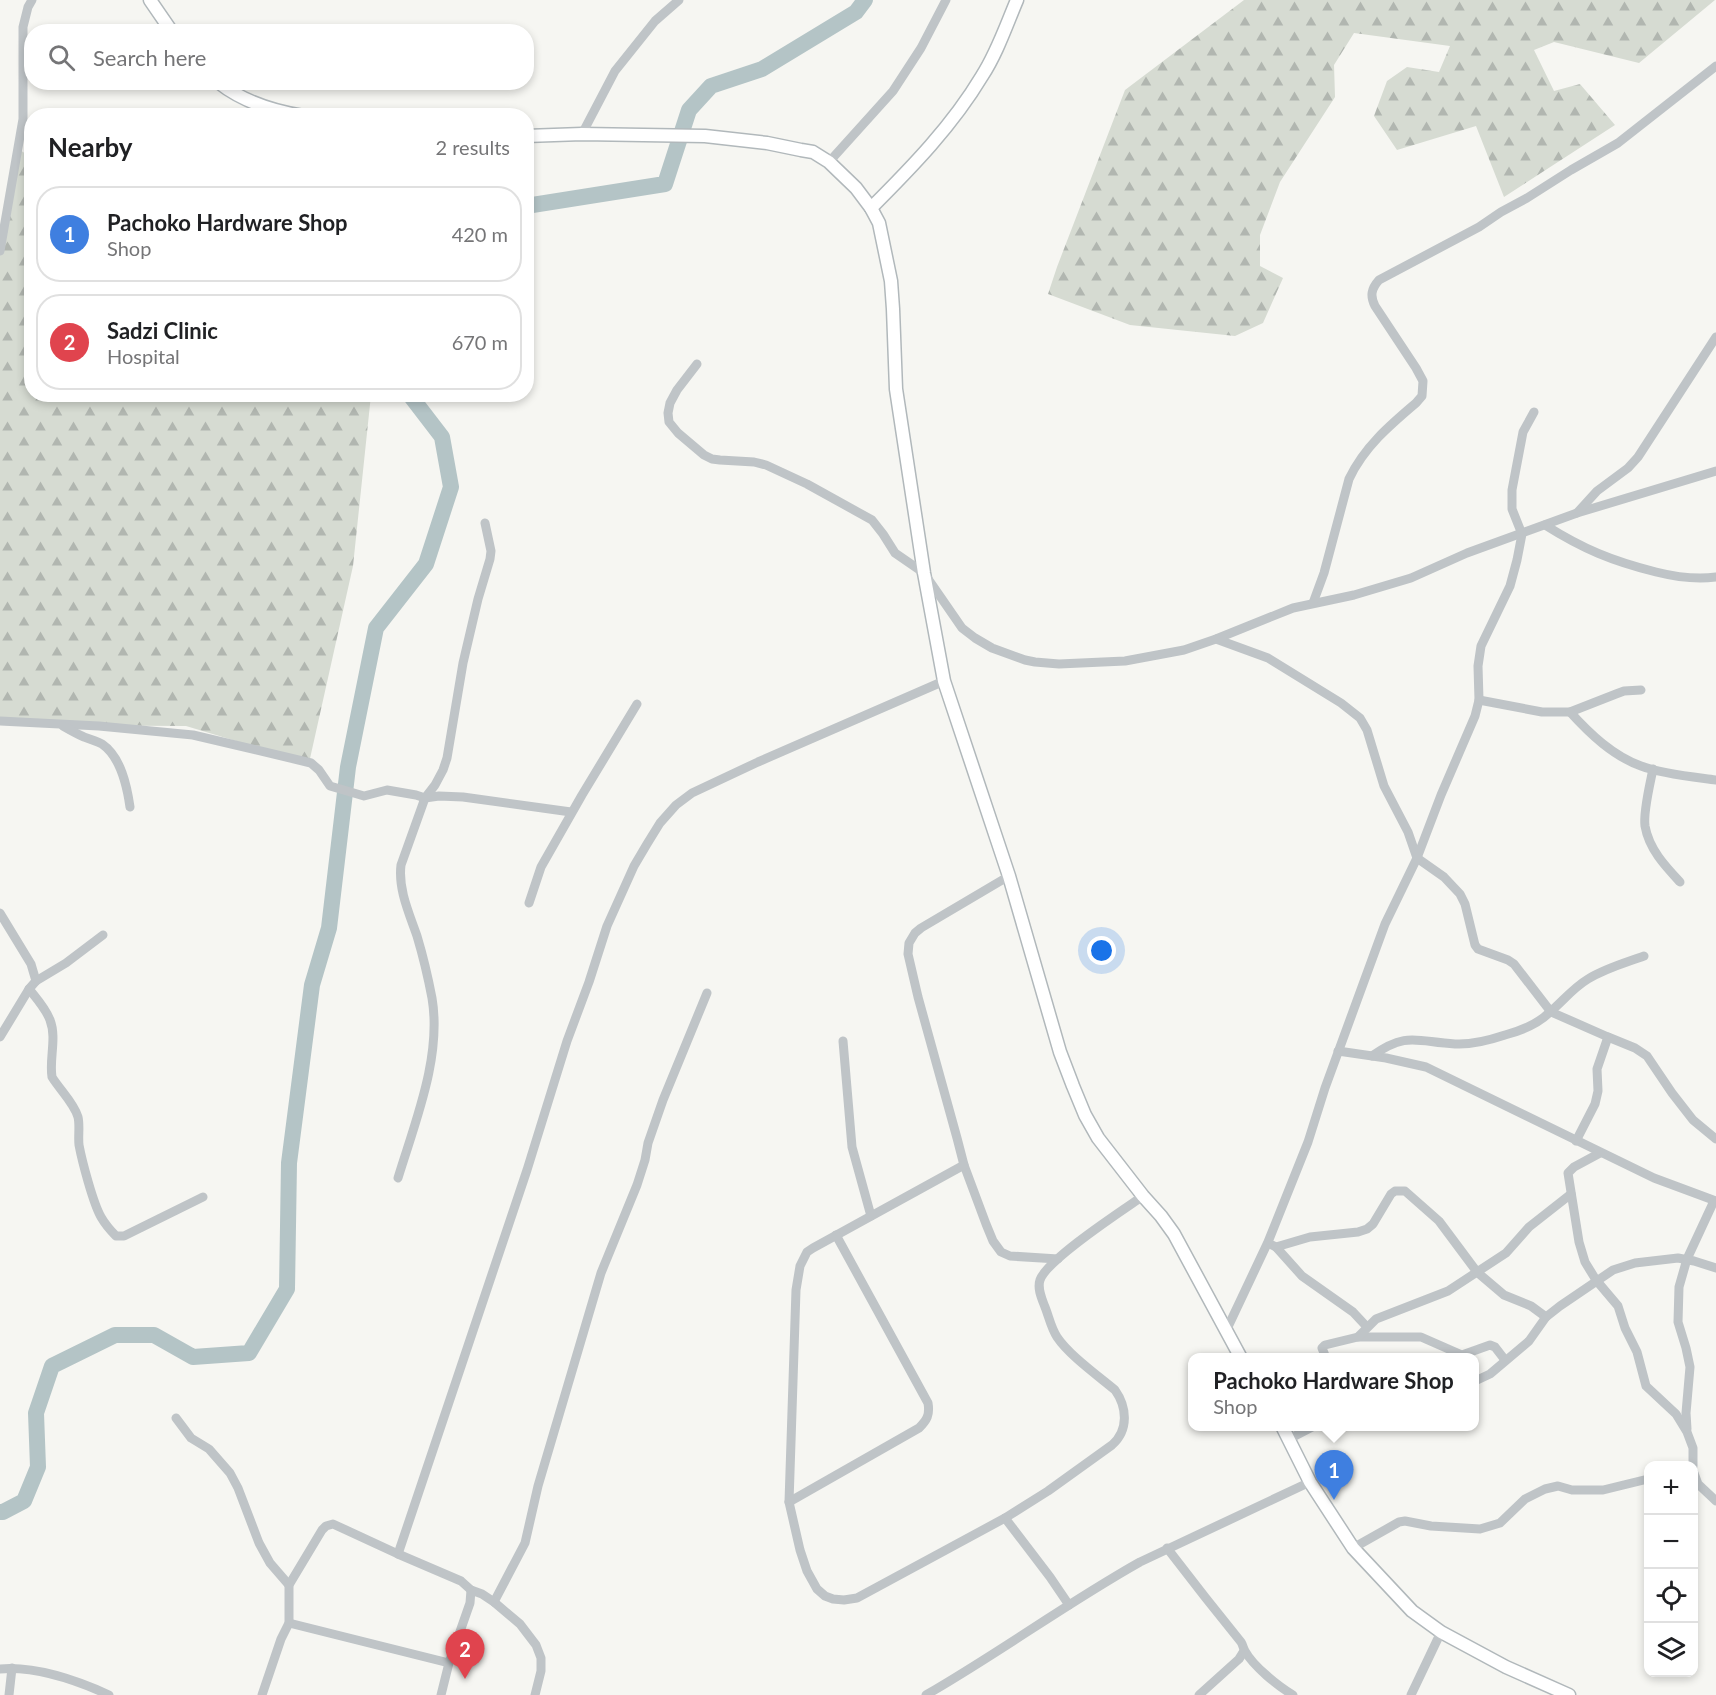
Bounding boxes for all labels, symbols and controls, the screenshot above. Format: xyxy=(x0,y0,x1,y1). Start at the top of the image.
search box xyxy=(24,24,534,90)
icon: search xyxy=(45,41,78,74)
text: Search here xyxy=(93,44,206,71)
text: Nearby xyxy=(48,131,133,163)
text: 2 results xyxy=(435,135,510,159)
text: Pachoko Hardware Shop xyxy=(107,209,348,236)
text: 1 xyxy=(64,222,75,246)
text: 420 m xyxy=(452,222,508,246)
text: Shop xyxy=(107,236,151,260)
text: Sadzi Clinic xyxy=(107,317,218,344)
text: 2 xyxy=(64,330,75,354)
text: 670 m xyxy=(452,330,508,354)
text: Hospital xyxy=(107,344,180,368)
your location xyxy=(1087,936,1116,965)
popup xyxy=(1188,1353,1479,1431)
text: Pachoko Hardware Shop xyxy=(1213,1367,1454,1394)
text: Shop xyxy=(1213,1394,1258,1418)
pin: 1 xyxy=(1314,1450,1354,1500)
map controls xyxy=(1644,1461,1698,1677)
button: + xyxy=(1644,1461,1698,1515)
button: − xyxy=(1644,1515,1698,1569)
button: locate xyxy=(1644,1569,1698,1623)
button: layers xyxy=(1644,1623,1698,1677)
pin: 2 xyxy=(446,1630,484,1679)

